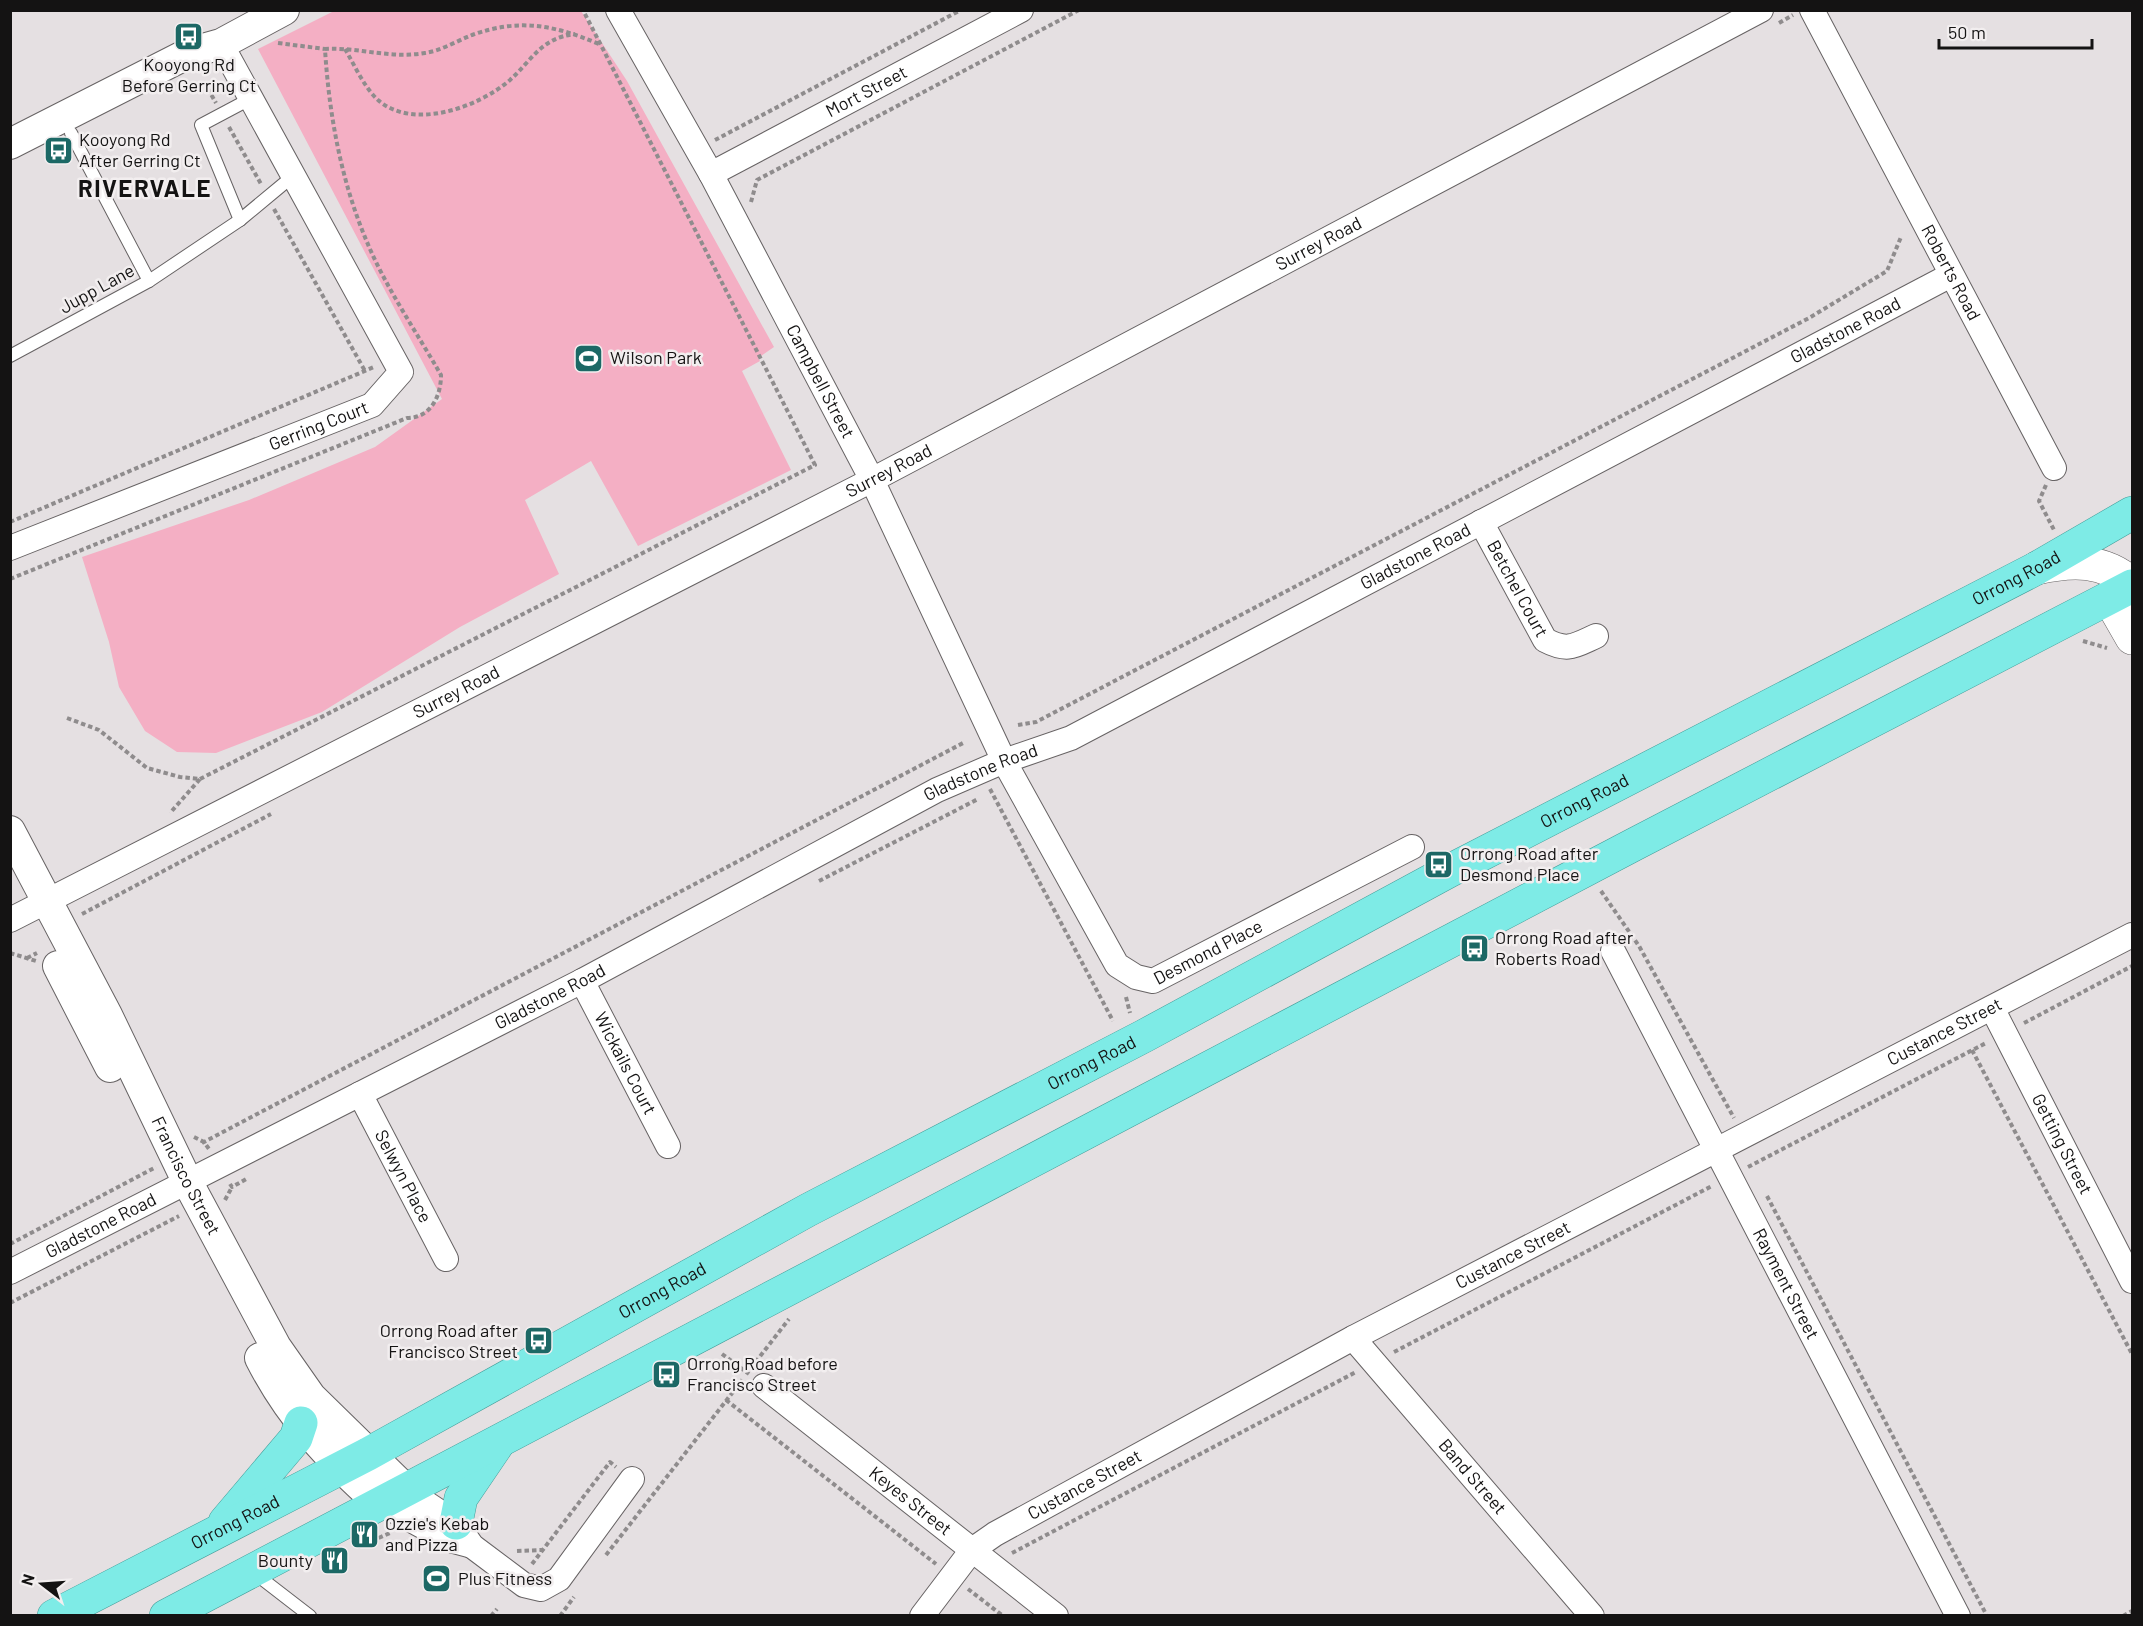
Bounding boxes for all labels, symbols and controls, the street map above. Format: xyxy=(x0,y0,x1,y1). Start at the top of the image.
scale bar xyxy=(1939,12,2092,50)
bus stop icon: Kooyong Rd Before Gerring Ct xyxy=(173,20,205,52)
text: 50 m xyxy=(1948,21,1986,43)
place label: Kooyong Rd Before Gerring Ct xyxy=(122,53,256,96)
street label: Mort Street xyxy=(822,60,911,121)
place label: Kooyong Rd After Gerring Ct xyxy=(79,128,201,171)
bus stop icon: Kooyong Rd After Gerring Ct xyxy=(42,134,74,166)
district label: RIVERVALE xyxy=(78,173,212,202)
street label: Surrey Road xyxy=(1271,211,1365,275)
street label: Roberts Road xyxy=(1917,220,1986,324)
street label: Jupp Lane xyxy=(55,259,138,318)
street label: Gladstone Road xyxy=(1786,292,1904,368)
street label: Campbell Street xyxy=(782,321,860,442)
sports icon: Wilson Park xyxy=(573,342,605,374)
place label: Wilson Park xyxy=(610,346,702,368)
street label: Gerring Court xyxy=(266,396,371,455)
street label: Surrey Road xyxy=(842,438,935,502)
street label: Gladstone Road xyxy=(1356,518,1474,594)
street label: Betchel Court xyxy=(1483,536,1553,641)
street label: Orrong Road xyxy=(1968,545,2064,610)
street label: Surrey Road xyxy=(409,660,503,723)
street label: Gladstone Road xyxy=(919,738,1040,805)
street label: Orrong Road xyxy=(1536,768,1632,832)
place label: Orrong Road after Desmond Place xyxy=(1460,842,1599,885)
bus stop icon: Orrong Road after Desmond Place xyxy=(1423,848,1455,880)
street label: Desmond Place xyxy=(1149,914,1266,989)
place label: Orrong Road after Roberts Road xyxy=(1495,926,1634,969)
bus stop icon: Orrong Road after Roberts Road xyxy=(1458,932,1490,964)
street label: Gladstone Road xyxy=(490,959,609,1034)
street label: Custance Street xyxy=(1883,992,2005,1070)
street label: Wickails Court xyxy=(590,1008,662,1118)
street label: Orrong Road xyxy=(1043,1030,1139,1094)
street label: Getting Street xyxy=(2028,1090,2098,1198)
street label: Francisco Street xyxy=(148,1113,226,1238)
street label: Selwyn Place xyxy=(371,1126,437,1226)
street label: Gladstone Road xyxy=(41,1187,160,1262)
street label: Custance Street xyxy=(1451,1216,1574,1293)
street label: Rayment Street xyxy=(1749,1224,1824,1343)
street label: Orrong Road xyxy=(614,1257,710,1323)
place label: Orrong Road after Francisco Street xyxy=(380,1319,518,1362)
bus stop icon: Orrong Road after Francisco Street xyxy=(523,1325,555,1357)
place label: Orrong Road before Francisco Street xyxy=(687,1352,838,1395)
bus stop icon: Orrong Road before Francisco Street xyxy=(650,1358,682,1390)
street label: Band Street xyxy=(1435,1434,1512,1518)
street label: Custance Street xyxy=(1023,1444,1145,1524)
street label: Keyes Street xyxy=(865,1461,956,1540)
street label: Orrong Road xyxy=(187,1490,283,1554)
place label: Ozzie's Kebab and Pizza xyxy=(385,1512,489,1555)
restaurant icon: Ozzie's Kebab and Pizza xyxy=(348,1518,380,1550)
restaurant icon: Bounty xyxy=(318,1545,350,1577)
place label: Bounty xyxy=(258,1549,313,1571)
north arrow xyxy=(12,1554,72,1614)
sports icon: Plus Fitness xyxy=(421,1563,453,1595)
place label: Plus Fitness xyxy=(458,1567,552,1589)
text: N xyxy=(17,1572,38,1587)

